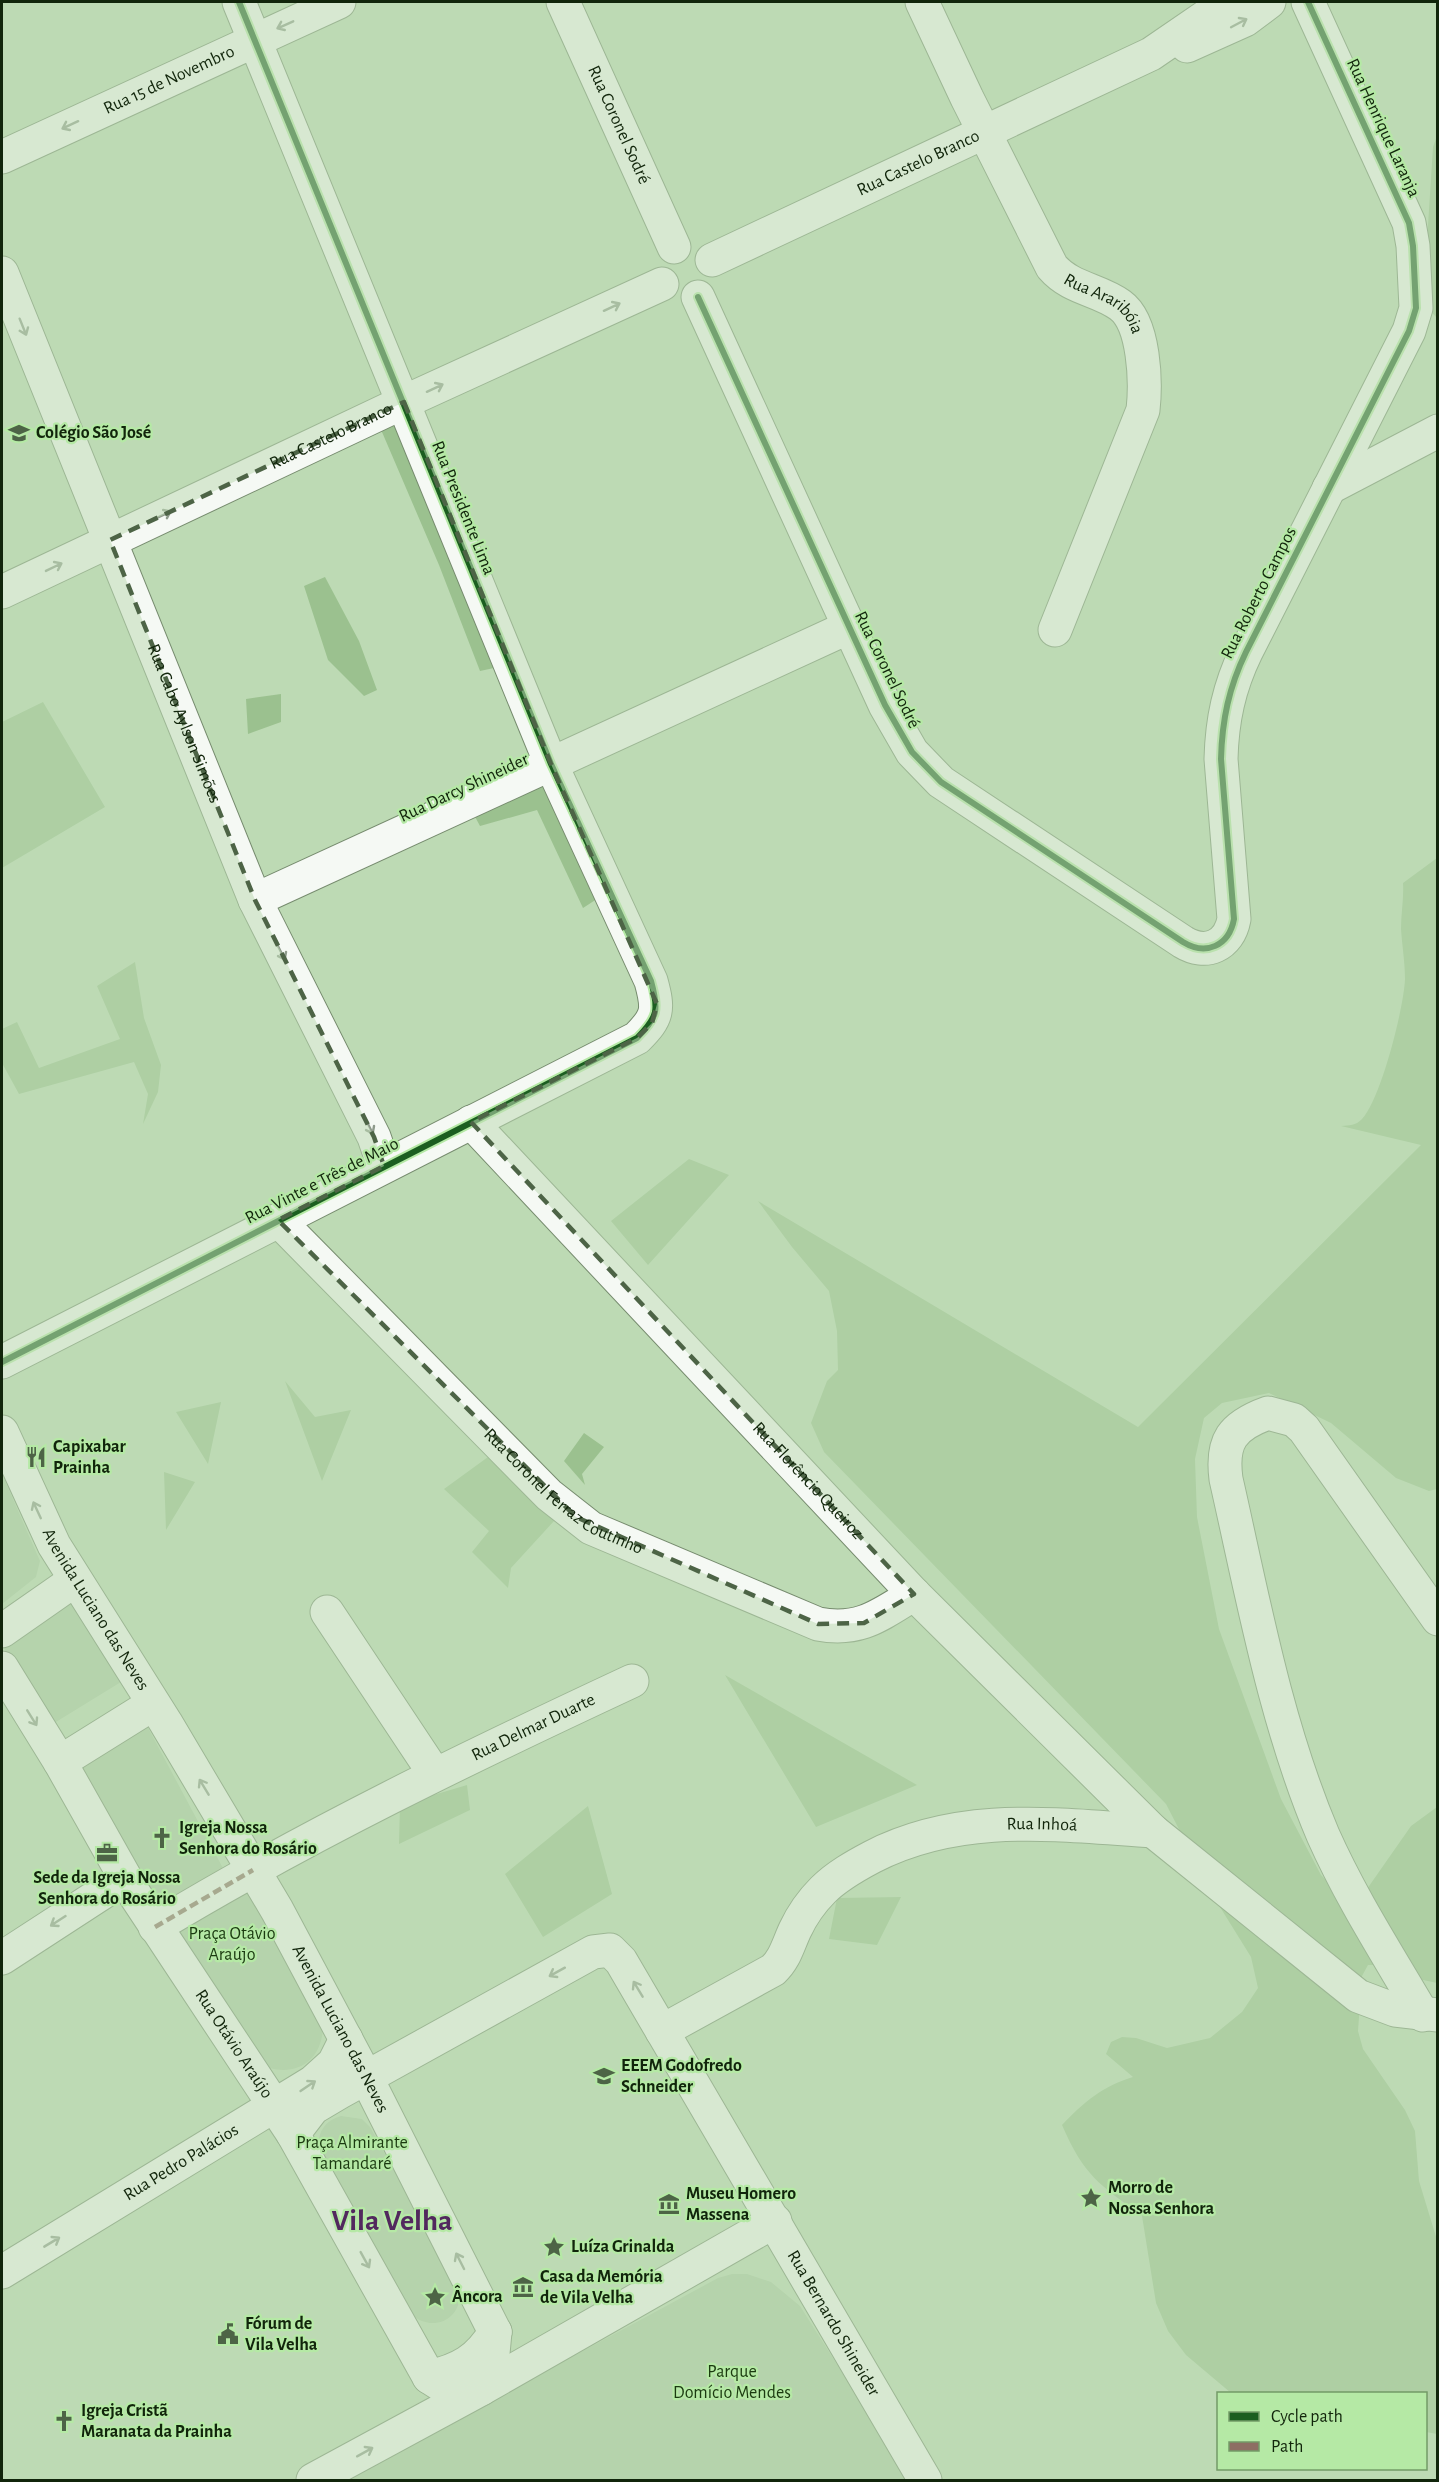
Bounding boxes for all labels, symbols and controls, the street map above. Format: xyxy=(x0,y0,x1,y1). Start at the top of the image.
one-way arrow xyxy=(1230,17,1247,29)
one-way arrow xyxy=(276,20,295,31)
street label: Rua 15 de Novembro xyxy=(101,42,237,118)
street label: Rua Henrique Laranja xyxy=(1343,56,1423,200)
street label: Rua Coronel Sodré xyxy=(584,63,653,187)
one-way arrow xyxy=(62,120,80,131)
street label: Rua Castelo Branco xyxy=(854,127,983,200)
street label: Rua Araribóia xyxy=(1060,271,1146,336)
one-way arrow xyxy=(603,300,621,312)
one-way arrow xyxy=(18,317,29,336)
one-way arrow xyxy=(425,381,443,393)
street label: Rua Castelo Branco xyxy=(267,400,395,473)
school or university icon: Colégio São José xyxy=(7,421,31,445)
place label: Colégio São José xyxy=(36,424,151,442)
street label: Rua Presidente Lima xyxy=(428,439,498,577)
one-way arrow xyxy=(154,508,172,520)
street label: Rua Roberto Campos xyxy=(1218,524,1300,662)
one-way arrow xyxy=(45,560,63,572)
street label: Rua Coronel Sodré xyxy=(851,609,923,731)
street label: Rua Cabo Aylson Simões xyxy=(144,642,224,806)
street label: Rua Darcy Shineider xyxy=(396,750,532,826)
one-way arrow xyxy=(276,943,287,961)
one-way arrow xyxy=(364,1117,375,1135)
street label: Rua Vinte e Três de Maio xyxy=(242,1134,402,1227)
street label: Rua Florêncio Queiroz xyxy=(749,1419,867,1543)
street label: Rua Coronel Ferraz Coutinho xyxy=(480,1425,646,1558)
place label: Capixabar Prainha xyxy=(53,1438,127,1477)
restaurant icon: Capixabar Prainha xyxy=(24,1445,48,1469)
one-way arrow xyxy=(31,1501,43,1519)
street label: Avenida Luciano das Neves xyxy=(39,1526,152,1694)
street label: Rua Delmar Duarte xyxy=(469,1691,598,1765)
one-way arrow xyxy=(27,1709,39,1726)
one-way arrow xyxy=(198,1779,210,1796)
street label: Rua Inhoá xyxy=(1006,1815,1078,1835)
place label: Igreja Nossa Senhora do Rosário xyxy=(179,1819,317,1858)
church icon: Igreja Nossa Senhora do Rosário xyxy=(150,1826,174,1850)
office icon: Sede da Igreja Nossa Senhora do Rosário xyxy=(95,1841,119,1865)
place label: Sede da Igreja Nossa Senhora do Rosário xyxy=(33,1869,181,1908)
one-way arrow xyxy=(50,1916,67,1928)
park label: Praça Otávio Araújo xyxy=(188,1925,276,1964)
street label: Avenida Luciano das Neves xyxy=(288,1942,392,2116)
one-way arrow xyxy=(549,1966,566,1978)
one-way arrow xyxy=(631,1981,643,1998)
street label: Rua Otávio Araújo xyxy=(191,1987,276,2102)
place label: EEEM Godofredo Schneider xyxy=(621,2057,742,2096)
school or university icon: EEEM Godofredo Schneider xyxy=(592,2064,616,2088)
one-way arrow xyxy=(299,2080,316,2092)
street label: Rua Pedro Palácios xyxy=(121,2121,242,2204)
park label: Praça Almirante Tamandaré xyxy=(296,2134,408,2173)
place label: Morro de Nossa Senhora xyxy=(1108,2179,1214,2218)
place label: Museu Homero Massena xyxy=(686,2185,796,2224)
place icon: Morro de Nossa Senhora xyxy=(1079,2186,1103,2210)
museum icon: Museu Homero Massena xyxy=(657,2192,681,2216)
district label: Vila Velha xyxy=(332,2206,452,2236)
one-way arrow xyxy=(43,2235,60,2247)
place icon: Luíza Grinalda xyxy=(542,2235,566,2259)
place label: Luíza Grinalda xyxy=(571,2238,675,2256)
street label: Rua Bernardo Shineider xyxy=(784,2247,883,2400)
one-way arrow xyxy=(359,2251,371,2268)
one-way arrow xyxy=(453,2252,465,2270)
place label: Casa da Memória de Vila Velha xyxy=(540,2268,663,2307)
museum icon: Casa da Memória de Vila Velha xyxy=(511,2275,535,2299)
place icon: Âncora xyxy=(423,2285,447,2309)
place label: Âncora xyxy=(452,2285,503,2306)
place label: Fórum de Vila Velha xyxy=(245,2315,318,2354)
public building icon: Fórum de Vila Velha xyxy=(216,2322,240,2346)
park label: Parque Domício Mendes xyxy=(673,2363,791,2402)
legend xyxy=(1217,2392,1427,2470)
place label: Igreja Cristã Maranata da Prainha xyxy=(81,2402,232,2441)
text: Cycle path xyxy=(1271,2408,1343,2426)
church icon: Igreja Cristã Maranata da Prainha xyxy=(52,2409,76,2433)
text: Path xyxy=(1271,2438,1303,2456)
one-way arrow xyxy=(356,2446,373,2458)

